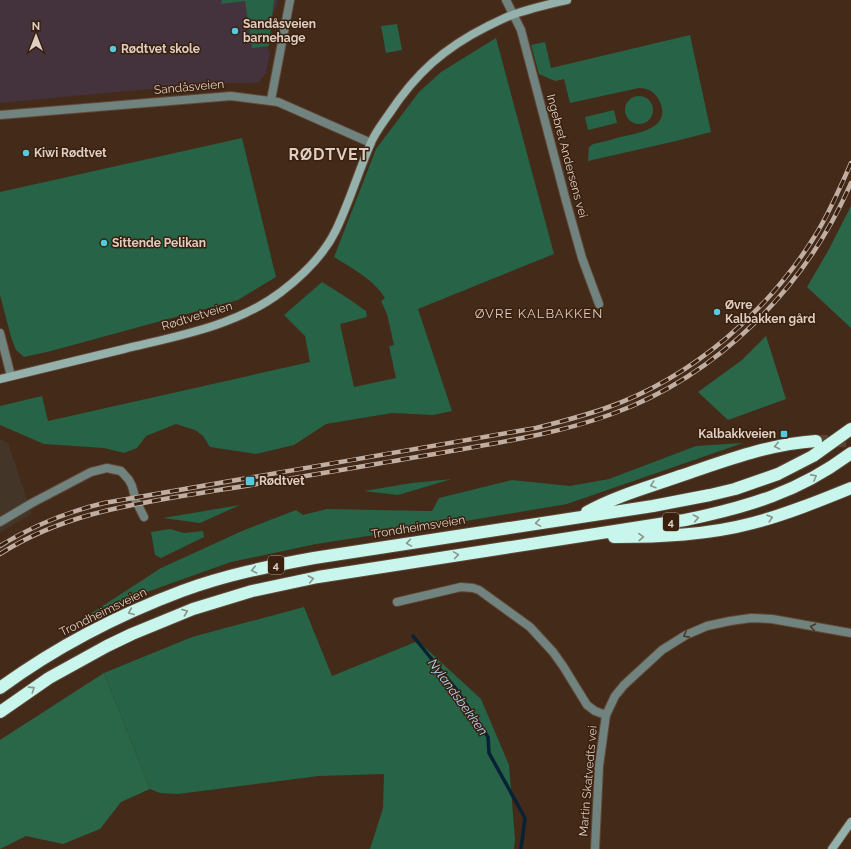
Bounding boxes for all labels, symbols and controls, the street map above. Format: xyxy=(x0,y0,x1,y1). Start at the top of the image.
north arrow xyxy=(16,16,56,56)
place label: Sandåsveien barnehage xyxy=(243,17,316,45)
text: N xyxy=(32,20,40,33)
marker: Sandåsveien barnehage xyxy=(230,26,240,36)
place label: Rødtvet skole xyxy=(121,42,200,56)
marker: Rødtvet skole xyxy=(108,44,118,54)
street label: Sandåsveien xyxy=(153,77,225,97)
street label: Ingebret Andersens vei xyxy=(544,93,590,219)
district label: RØDTVET xyxy=(288,145,370,164)
place label: Kiwi Rødtvet xyxy=(34,146,107,160)
marker: Kiwi Rødtvet xyxy=(21,148,31,158)
place label: Sittende Pelikan xyxy=(112,236,206,250)
marker: Sittende Pelikan xyxy=(99,238,109,248)
place label: Øvre Kalbakken gård xyxy=(725,298,816,326)
street label: Rødtvetveien xyxy=(160,299,234,333)
district label: ØVRE KALBAKKEN xyxy=(475,306,603,321)
marker: Øvre Kalbakken gård xyxy=(712,307,722,317)
place label: Kalbakkveien xyxy=(698,427,776,441)
marker: Kalbakkveien xyxy=(779,429,789,439)
one-way arrow xyxy=(774,441,780,449)
place label: Rødtvet xyxy=(259,474,305,488)
one-way arrow xyxy=(810,474,817,481)
marker: Rødtvet xyxy=(244,475,256,487)
one-way arrow xyxy=(650,481,657,489)
street label: Trondheimsveien xyxy=(370,513,466,541)
road number: 4 xyxy=(663,513,679,531)
one-way arrow xyxy=(693,514,699,522)
one-way arrow xyxy=(766,514,773,523)
one-way arrow xyxy=(535,518,541,527)
one-way arrow xyxy=(638,533,644,541)
one-way arrow xyxy=(406,538,412,547)
one-way arrow xyxy=(453,552,459,560)
road number: 4 xyxy=(268,556,284,574)
one-way arrow xyxy=(251,566,257,574)
one-way arrow xyxy=(307,575,314,583)
street label: Trondheimsveien xyxy=(57,585,149,639)
one-way arrow xyxy=(127,607,135,615)
one-way arrow xyxy=(182,609,189,617)
one-way arrow xyxy=(809,623,816,631)
one-way arrow xyxy=(683,631,690,638)
water label: Nylandsbekken xyxy=(425,656,491,738)
one-way arrow xyxy=(28,686,35,694)
street label: Martin Skatvedts vei xyxy=(576,725,600,837)

